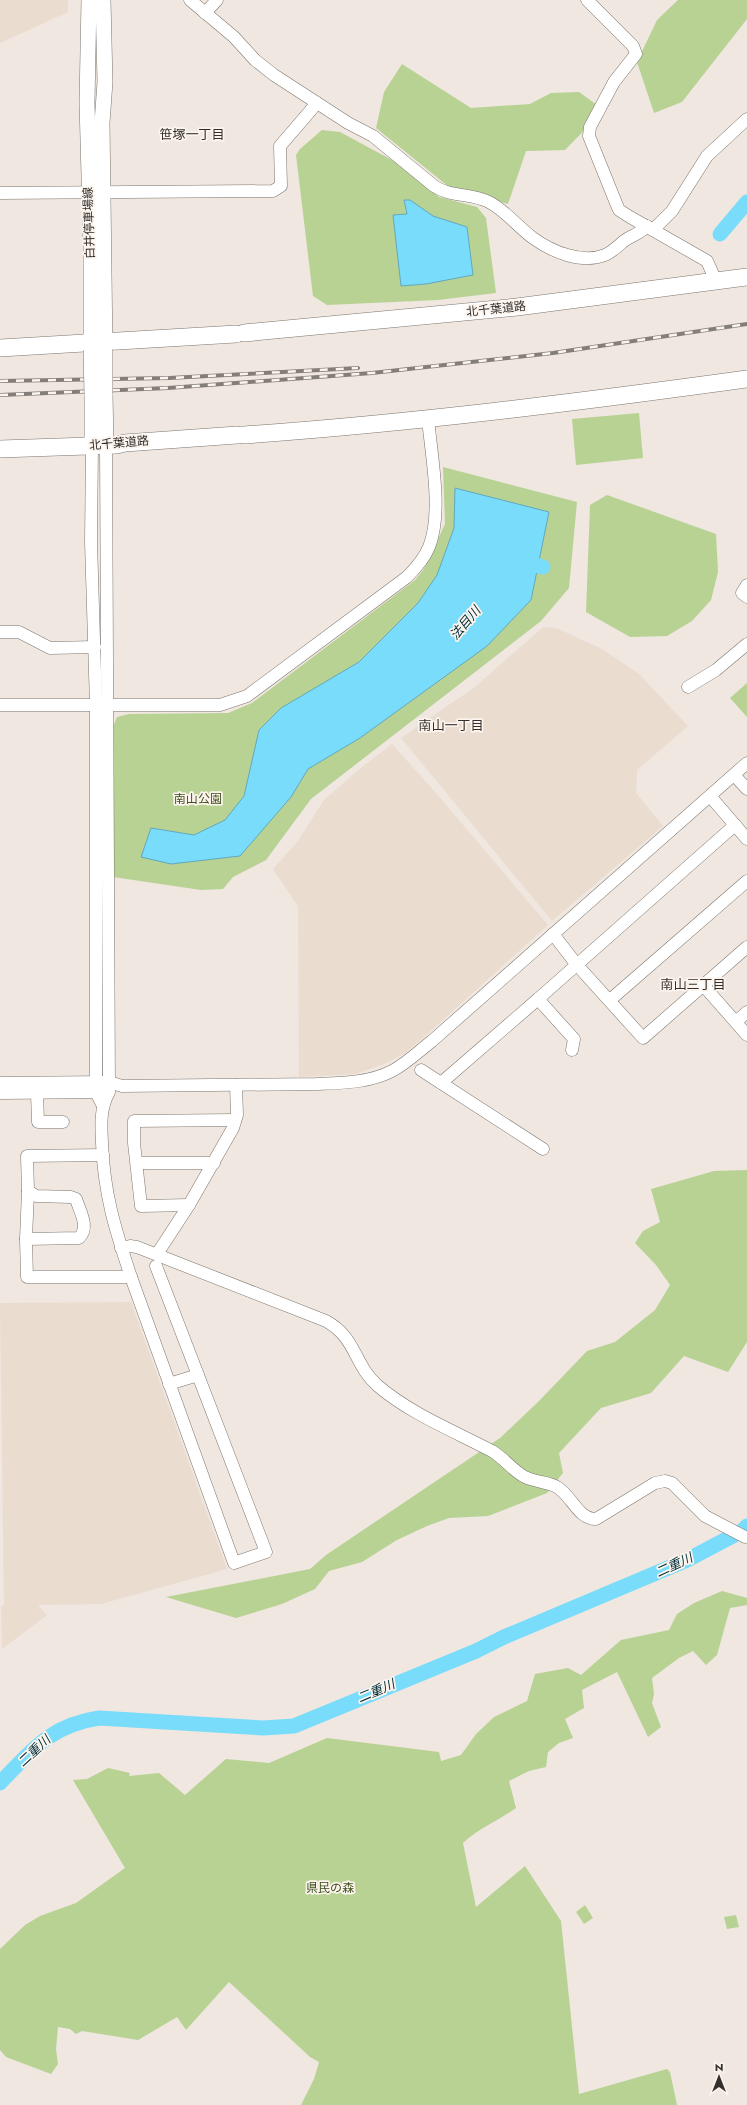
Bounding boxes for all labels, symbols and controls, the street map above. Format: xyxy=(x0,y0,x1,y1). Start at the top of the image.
district label: 笹塚一丁目 xyxy=(159,125,225,144)
street label: 白井停車場線 xyxy=(79,187,99,259)
street label: 北千葉道路 xyxy=(465,297,527,321)
street label: 北千葉道路 xyxy=(88,431,150,455)
water label: 法目川 xyxy=(445,600,486,644)
district label: 南山一丁目 xyxy=(418,716,484,735)
park label: 南山公園 xyxy=(174,790,222,808)
district label: 南山三丁目 xyxy=(660,975,726,994)
water label: 二重川 xyxy=(652,1547,697,1582)
water label: 二重川 xyxy=(354,1674,399,1707)
water label: 二重川 xyxy=(13,1729,56,1771)
park label: 県民の森 xyxy=(306,1879,354,1897)
north arrow xyxy=(699,2057,739,2097)
text: N xyxy=(715,2059,723,2075)

